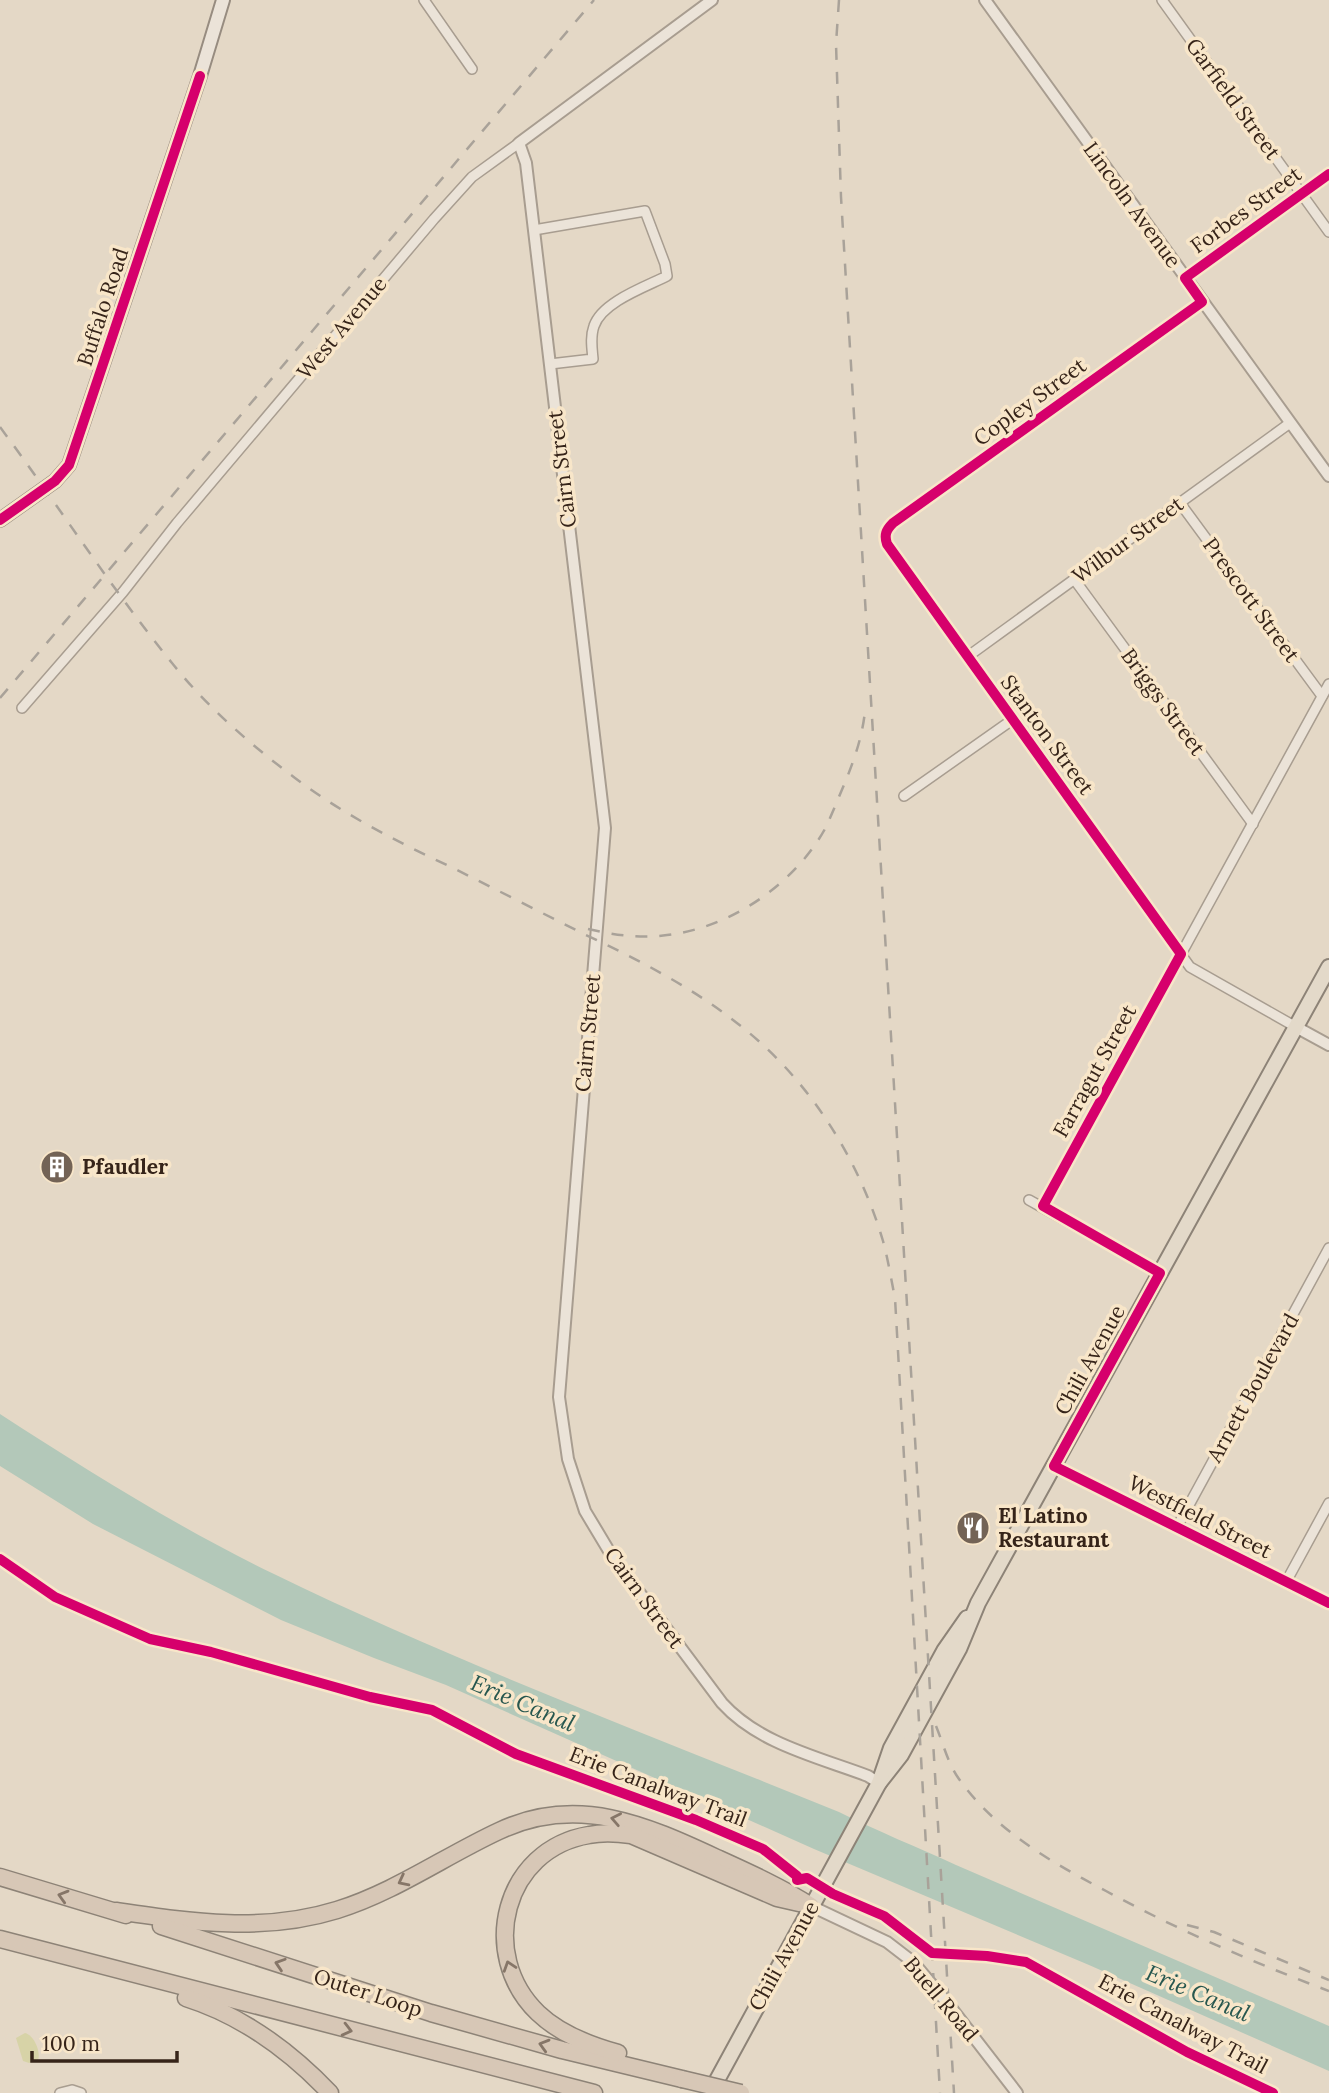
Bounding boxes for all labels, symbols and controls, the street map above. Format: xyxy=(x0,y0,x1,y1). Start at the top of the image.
street label: Garfield Street xyxy=(1180,33,1287,165)
street label: Lincoln Avenue xyxy=(1078,136,1187,273)
street label: Forbes Street xyxy=(1185,160,1307,259)
street label: Buffalo Road xyxy=(71,244,134,369)
street label: West Avenue xyxy=(291,271,392,385)
street label: Copley Street xyxy=(968,351,1092,451)
street label: Cairn Street xyxy=(541,408,582,529)
street label: Wilbur Street xyxy=(1067,490,1189,589)
street label: Prescott Street xyxy=(1197,532,1306,668)
street label: Briggs Street xyxy=(1115,643,1212,761)
street label: Stanton Street xyxy=(995,670,1100,801)
street label: Cairn Street xyxy=(569,972,606,1093)
street label: Farragut Street xyxy=(1047,999,1143,1142)
building icon: Pfaudler xyxy=(38,1148,76,1186)
place label: Pfaudler xyxy=(82,1153,168,1180)
street label: Chili Avenue xyxy=(1048,1300,1131,1419)
street label: Arnett Boulevard xyxy=(1200,1309,1305,1468)
street label: Westfield Street xyxy=(1124,1469,1277,1565)
place label: El Latino Restaurant xyxy=(998,1502,1110,1553)
restaurant icon: El Latino Restaurant xyxy=(954,1509,992,1547)
street label: Cairn Street xyxy=(599,1542,691,1654)
water label: Erie Canal xyxy=(467,1668,580,1738)
street label: Erie Canalway Trail xyxy=(566,1740,751,1833)
one-way arrow xyxy=(610,1812,622,1827)
one-way arrow xyxy=(398,1873,411,1887)
one-way arrow xyxy=(57,1889,69,1904)
street label: Chili Avenue xyxy=(742,1896,825,2015)
street label: Buell Road xyxy=(898,1951,985,2047)
one-way arrow xyxy=(274,1958,286,1972)
water label: Erie Canal xyxy=(1142,1958,1255,2028)
one-way arrow xyxy=(503,1960,517,1972)
street label: Outer Loop xyxy=(310,1962,426,2023)
street label: Erie Canalway Trail xyxy=(1094,1967,1273,2080)
scale bar xyxy=(32,2020,177,2064)
one-way arrow xyxy=(341,2021,353,2036)
text: 100 m xyxy=(42,2030,100,2057)
one-way arrow xyxy=(538,2039,550,2053)

